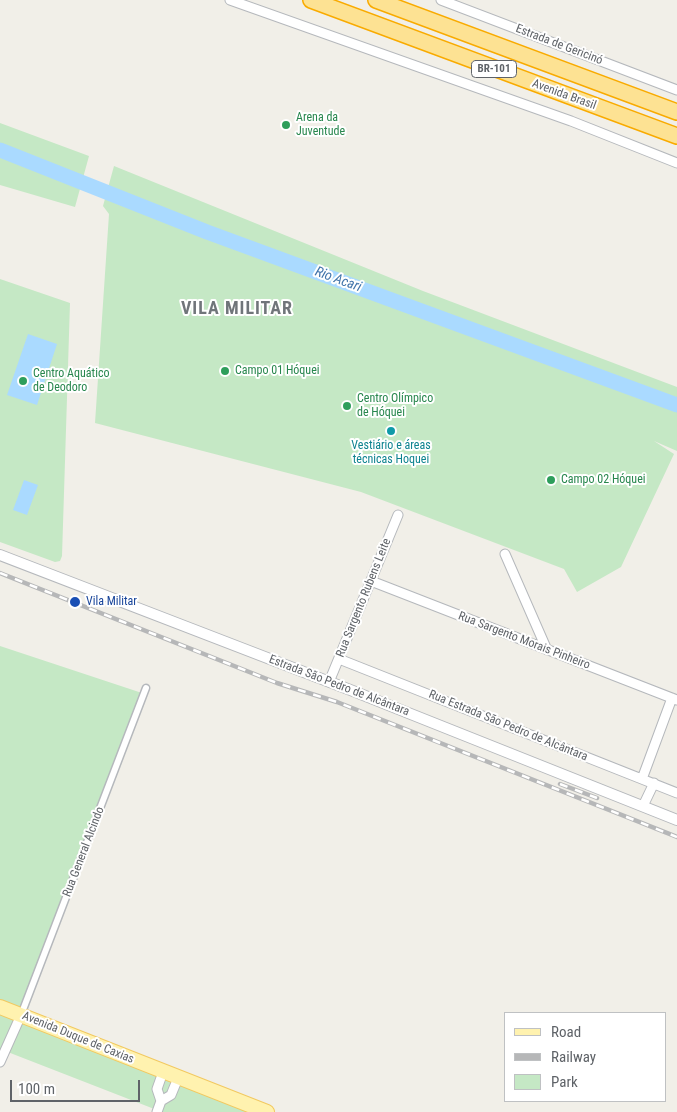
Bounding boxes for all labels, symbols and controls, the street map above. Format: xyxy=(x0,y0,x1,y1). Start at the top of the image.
street label: Estrada de Gericinó xyxy=(513,22,605,68)
road number: BR-101 xyxy=(472,61,516,78)
street label: Avenida Brasil xyxy=(530,77,598,113)
place label: Arena da Juventude xyxy=(296,111,345,139)
marker: Arena da Juventude xyxy=(280,119,292,131)
water label: Rio Acari xyxy=(312,264,364,296)
district label: VILA MILITAR xyxy=(179,298,295,320)
place label: Campo 01 Hóquei xyxy=(235,364,320,378)
marker: Campo 01 Hóquei xyxy=(219,365,231,377)
place label: Centro Aquático de Deodoro xyxy=(33,367,109,395)
marker: Centro Aquático de Deodoro xyxy=(17,375,29,387)
place label: Centro Olímpico de Hóquei xyxy=(357,392,433,420)
marker: Centro Olímpico de Hóquei xyxy=(341,400,353,412)
marker: Vestiário e áreas técnicas Hoquei xyxy=(385,425,397,437)
place label: Vestiário e áreas técnicas Hoquei xyxy=(351,439,431,467)
place label: Campo 02 Hóquei xyxy=(561,473,646,487)
marker: Campo 02 Hóquei xyxy=(545,474,557,486)
street label: Rua Sargento Rubens Leite xyxy=(334,537,394,659)
marker: Vila Militar xyxy=(68,595,82,609)
place label: Vila Militar xyxy=(86,595,137,609)
street label: Rua Sargento Morais Pinheiro xyxy=(456,609,592,673)
street label: Estrada São Pedro de Alcântara xyxy=(267,653,411,719)
street label: Rua Estrada São Pedro de Alcântara xyxy=(426,687,590,765)
street label: Rua General Alcindo xyxy=(60,805,108,899)
street label: Avenida Duque de Caxias xyxy=(20,1009,136,1067)
legend xyxy=(504,1012,667,1102)
text: Road xyxy=(551,1023,581,1041)
text: Railway xyxy=(551,1048,596,1066)
scale bar xyxy=(12,1070,142,1102)
text: Park xyxy=(551,1073,578,1091)
text: 100 m xyxy=(18,1080,55,1098)

